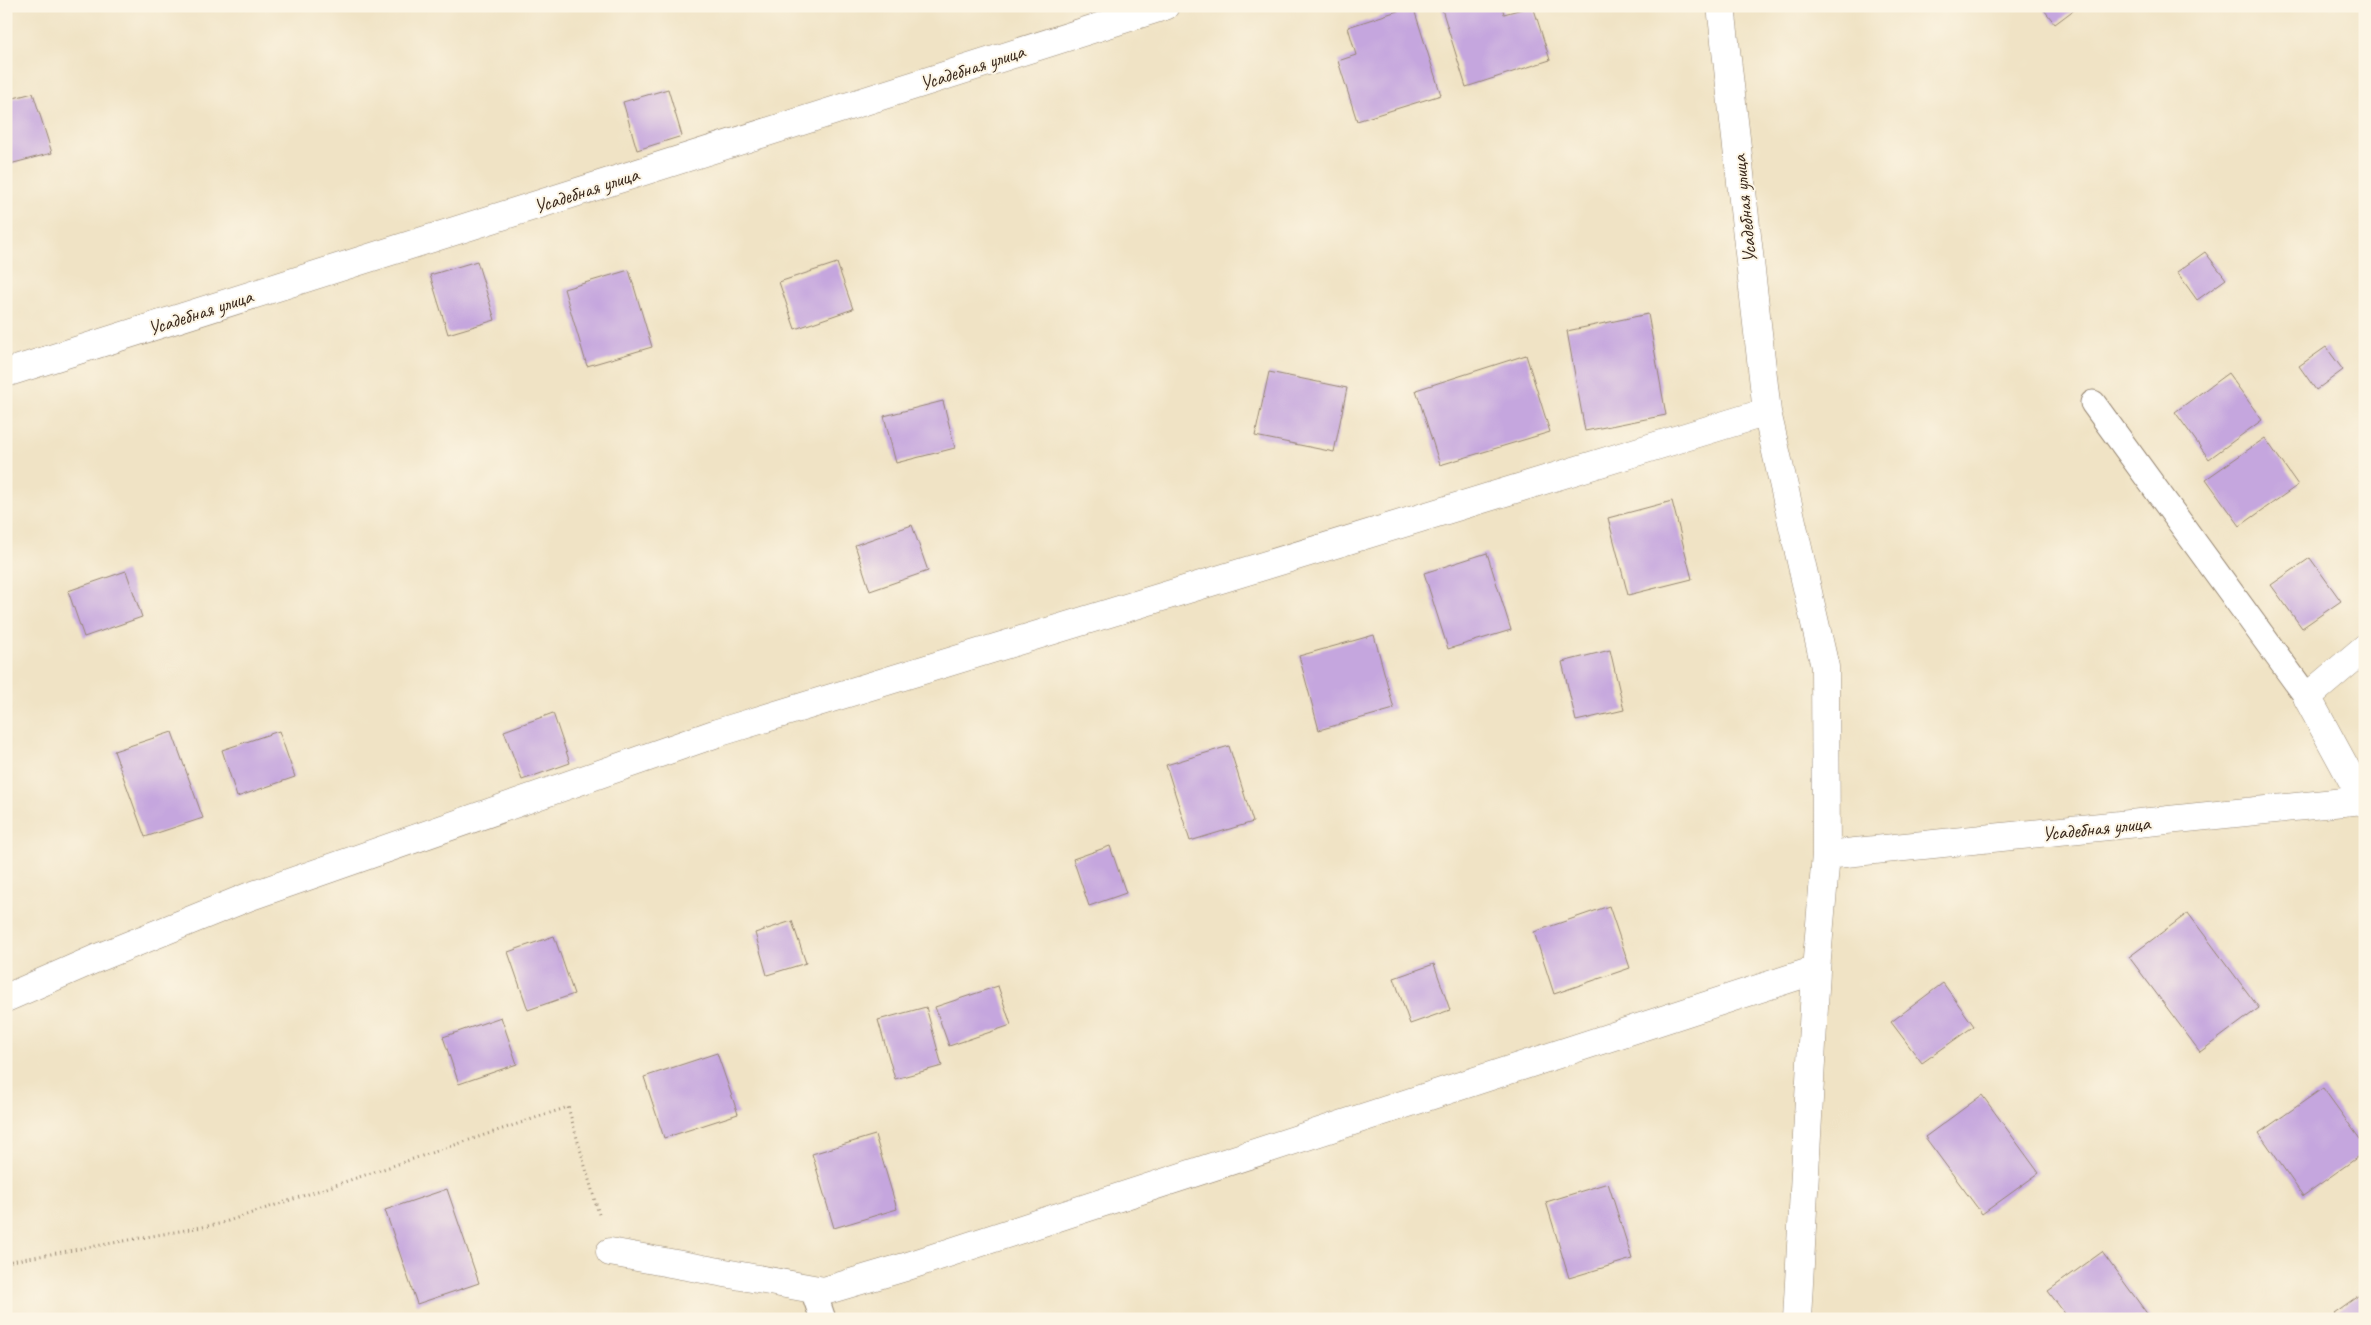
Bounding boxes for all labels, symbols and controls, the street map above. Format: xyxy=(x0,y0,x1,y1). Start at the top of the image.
street label: Усадебная улица xyxy=(917,38,1029,96)
street label: Усадебная улица xyxy=(1726,152,1763,264)
street label: Усадебная улица xyxy=(531,161,643,219)
street label: Усадебная улица xyxy=(145,283,257,341)
street label: Усадебная улица xyxy=(2041,810,2153,847)

